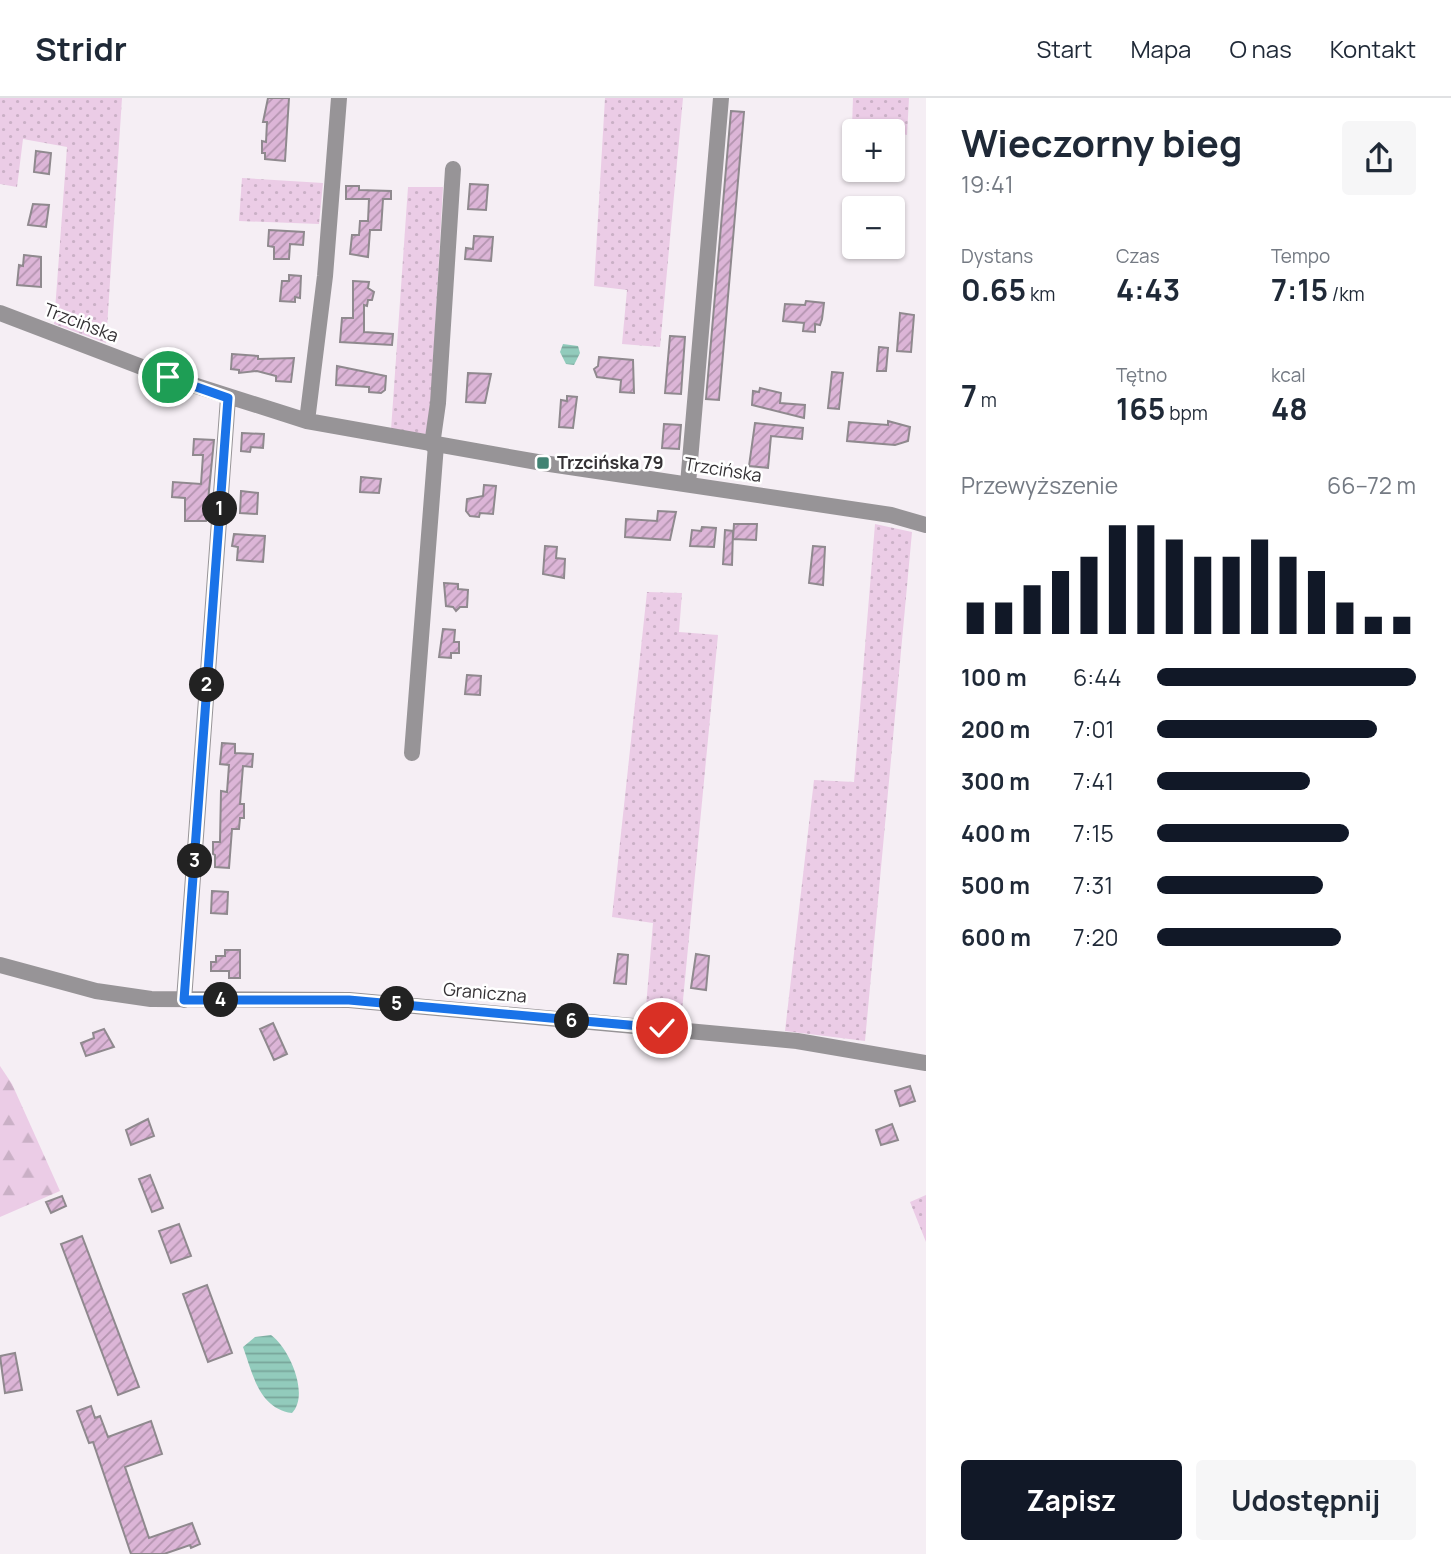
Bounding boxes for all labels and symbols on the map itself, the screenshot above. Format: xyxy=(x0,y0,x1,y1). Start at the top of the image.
street label: Trzcińska xyxy=(41,297,122,347)
pin xyxy=(138,347,198,407)
place label: Trzcińska 79 xyxy=(557,450,664,474)
street label: Trzcińska xyxy=(683,451,764,487)
marker: Trzcińska 79 xyxy=(535,455,551,471)
pin: 1 xyxy=(202,492,238,526)
pin: 2 xyxy=(190,668,224,702)
pin: 3 xyxy=(178,844,212,878)
street label: Graniczna xyxy=(442,976,528,1008)
pin: 4 xyxy=(204,982,238,1018)
pin: 5 xyxy=(380,986,414,1021)
pin xyxy=(632,998,692,1058)
pin: 6 xyxy=(554,1004,590,1038)

